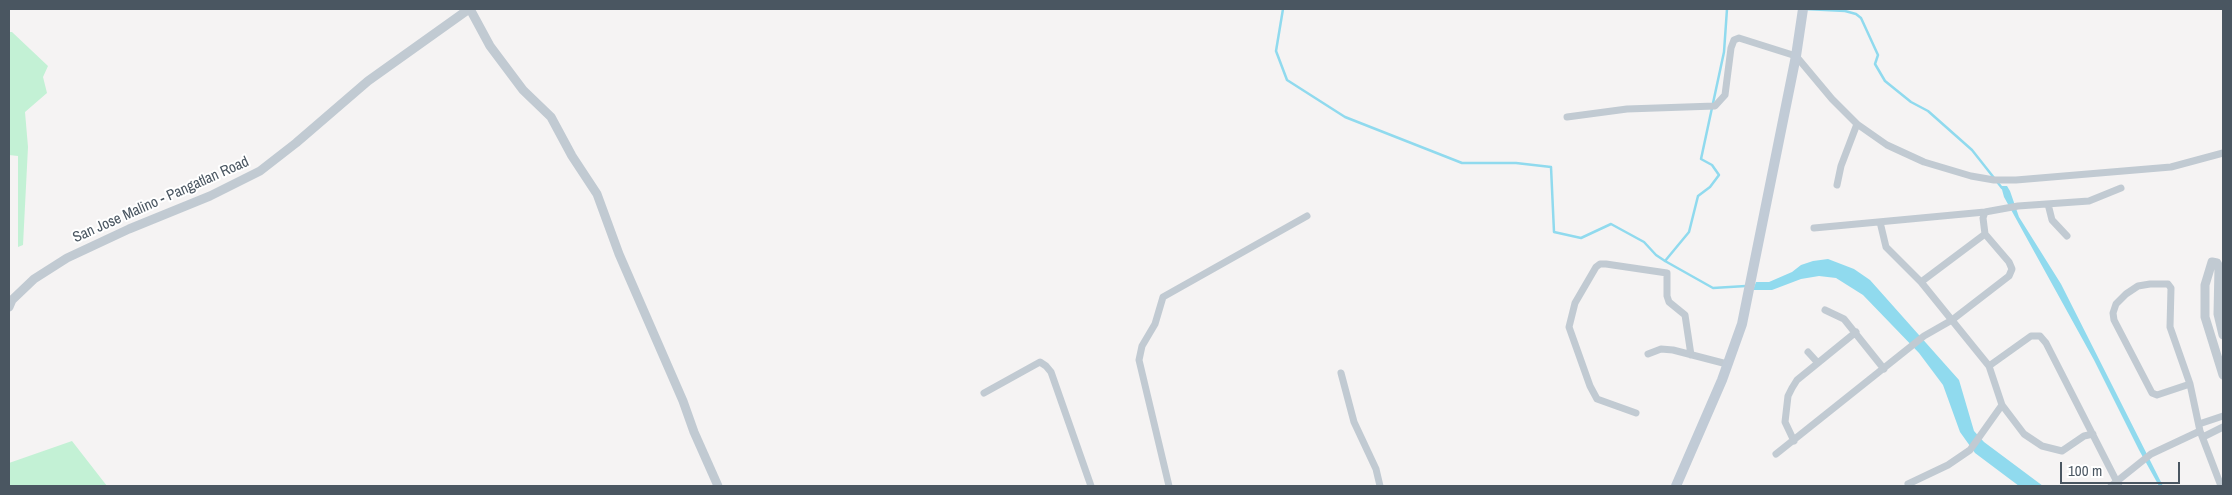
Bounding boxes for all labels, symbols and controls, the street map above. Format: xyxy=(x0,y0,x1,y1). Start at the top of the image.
street label: San Jose Malino - Pangatlan Road xyxy=(70,153,252,247)
scale bar xyxy=(2062,452,2182,484)
text: 100 m xyxy=(2068,460,2102,481)

